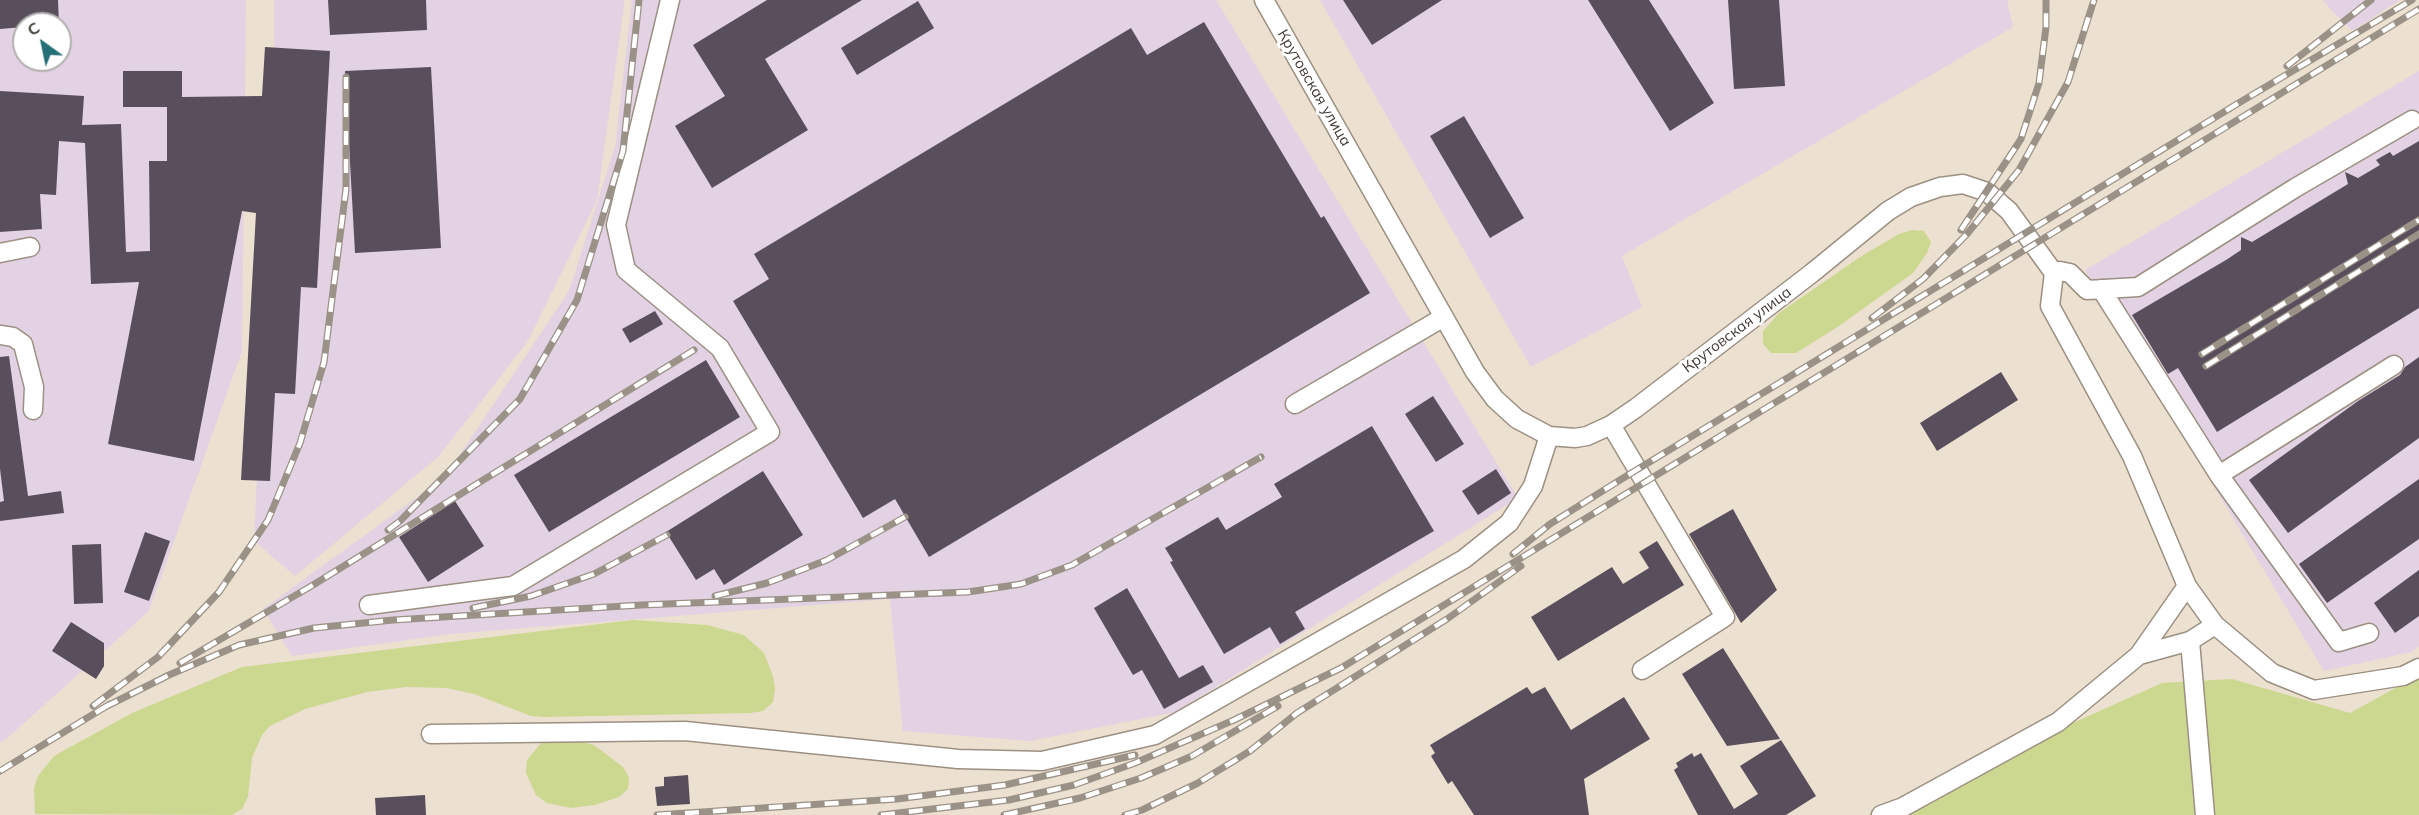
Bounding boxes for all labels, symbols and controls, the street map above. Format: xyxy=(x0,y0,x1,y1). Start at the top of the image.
north arrow xyxy=(12,12,72,72)
text: С xyxy=(23,17,43,40)
street label: Крутовская улица xyxy=(1273,27,1355,149)
street label: Крутовская улица xyxy=(1679,283,1795,377)

